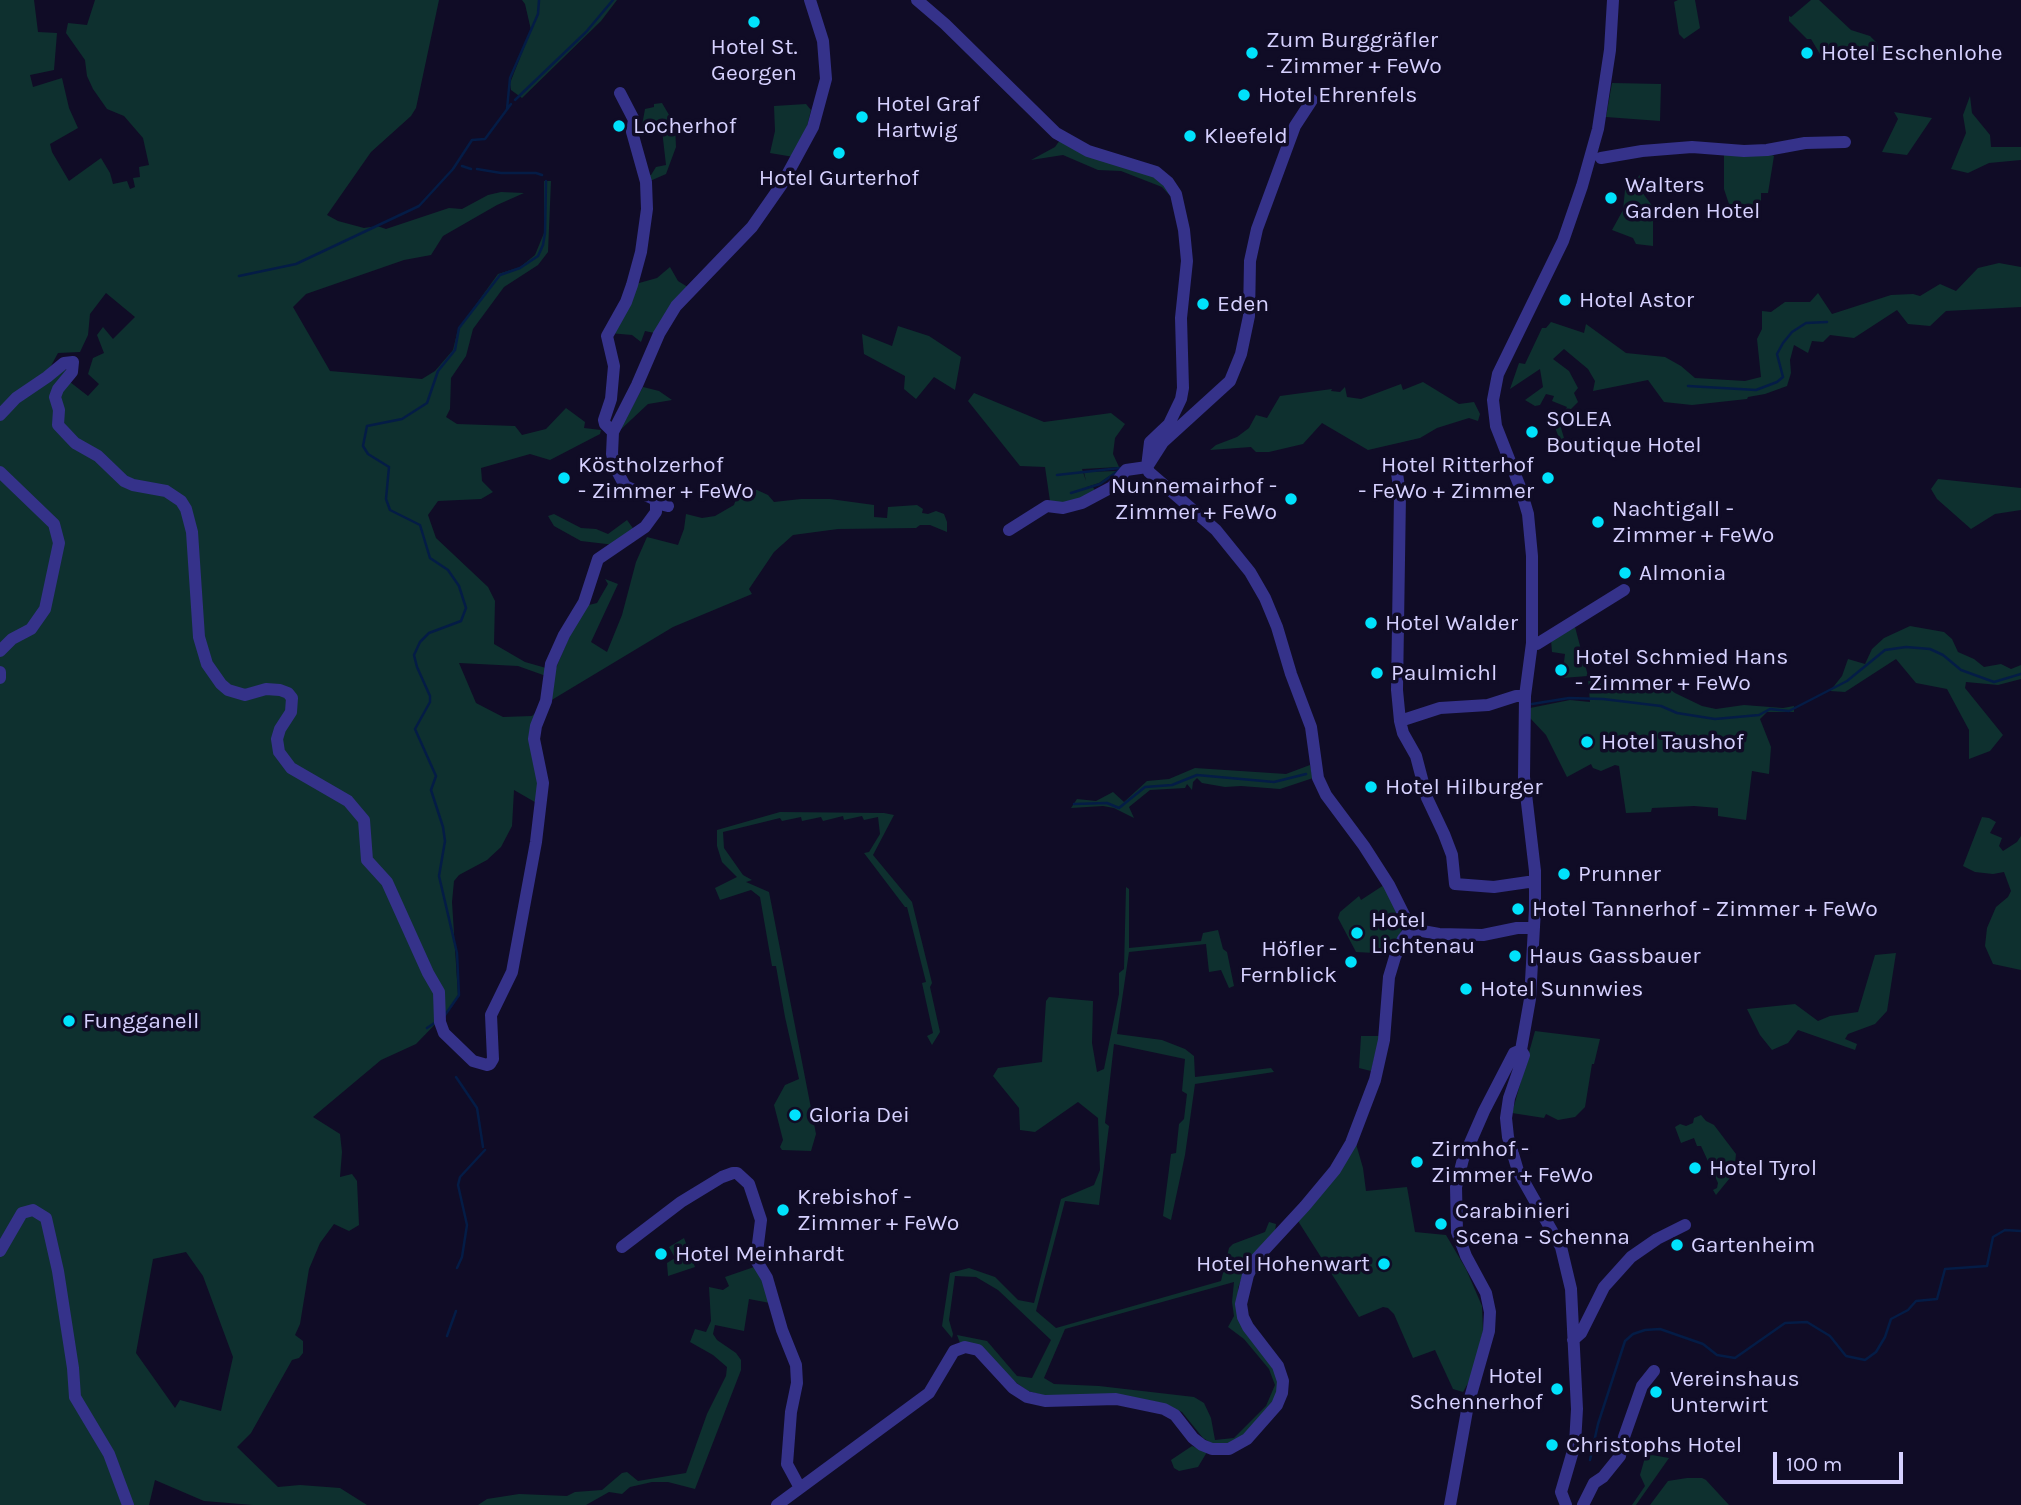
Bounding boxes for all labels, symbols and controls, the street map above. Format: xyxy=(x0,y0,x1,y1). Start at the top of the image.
marker: Hotel St. Georgen xyxy=(746,14,762,30)
place label: Zum Burggräfler - Zimmer + FeWo xyxy=(1266,26,1442,80)
place label: Hotel St. Georgen xyxy=(711,33,797,87)
place label: Hotel Eschenlohe xyxy=(1821,39,2002,67)
marker: Zum Burggräfler - Zimmer + FeWo xyxy=(1244,45,1260,61)
marker: Hotel Eschenlohe xyxy=(1799,45,1815,61)
place label: Hotel Ehrenfels xyxy=(1258,81,1417,109)
marker: Hotel Ehrenfels xyxy=(1236,87,1252,103)
place label: Hotel Graf Hartwig xyxy=(876,90,980,144)
marker: Hotel Graf Hartwig xyxy=(854,109,870,125)
place label: Locherhof xyxy=(633,112,737,140)
marker: Locherhof xyxy=(611,118,627,134)
place label: Kleefeld xyxy=(1204,122,1288,150)
marker: Kleefeld xyxy=(1182,128,1198,144)
marker: Hotel Gurterhof xyxy=(831,145,847,161)
place label: Hotel Gurterhof xyxy=(759,164,919,192)
place label: Walters Garden Hotel xyxy=(1625,171,1760,225)
marker: Walters Garden Hotel xyxy=(1603,190,1619,206)
place label: Hotel Astor xyxy=(1579,286,1694,314)
place label: Eden xyxy=(1217,290,1269,318)
marker: Hotel Astor xyxy=(1557,292,1573,308)
marker: Eden xyxy=(1195,296,1211,312)
place label: SOLEA Boutique Hotel xyxy=(1546,405,1702,459)
marker: SOLEA Boutique Hotel xyxy=(1524,424,1540,440)
place label: Köstholzerhof - Zimmer + FeWo xyxy=(578,451,754,505)
place label: Hotel Ritterhof - FeWo + Zimmer xyxy=(1358,451,1534,505)
marker: Köstholzerhof - Zimmer + FeWo xyxy=(556,470,572,486)
marker: Hotel Ritterhof - FeWo + Zimmer xyxy=(1540,470,1556,486)
place label: Nunnemairhof - Zimmer + FeWo xyxy=(1111,472,1277,526)
marker: Nunnemairhof - Zimmer + FeWo xyxy=(1283,491,1299,507)
place label: Nachtigall - Zimmer + FeWo xyxy=(1612,495,1774,549)
marker: Nachtigall - Zimmer + FeWo xyxy=(1590,514,1606,530)
place label: Almonia xyxy=(1639,559,1726,587)
marker: Almonia xyxy=(1617,565,1633,581)
place label: Hotel Walder xyxy=(1385,609,1518,637)
marker: Hotel Walder xyxy=(1363,615,1379,631)
place label: Hotel Schmied Hans - Zimmer + FeWo xyxy=(1575,643,1788,697)
place label: Paulmichl xyxy=(1391,659,1497,687)
marker: Hotel Schmied Hans - Zimmer + FeWo xyxy=(1553,662,1569,678)
marker: Paulmichl xyxy=(1369,665,1385,681)
place label: Hotel Taushof xyxy=(1601,728,1744,756)
marker: Hotel Taushof xyxy=(1579,734,1595,750)
place label: Hotel Hilburger xyxy=(1385,773,1543,801)
marker: Hotel Hilburger xyxy=(1363,779,1379,795)
place label: Prunner xyxy=(1578,860,1661,888)
marker: Prunner xyxy=(1556,866,1572,882)
place label: Hotel Tannerhof - Zimmer + FeWo xyxy=(1532,895,1878,923)
marker: Hotel Tannerhof - Zimmer + FeWo xyxy=(1510,901,1526,917)
place label: Hotel Lichtenau xyxy=(1371,906,1475,960)
marker: Hotel Lichtenau xyxy=(1349,925,1365,941)
place label: Höfler - Fernblick xyxy=(1240,935,1337,989)
place label: Haus Gassbauer xyxy=(1529,942,1700,970)
marker: Haus Gassbauer xyxy=(1507,948,1523,964)
marker: Höfler - Fernblick xyxy=(1343,954,1359,970)
place label: Hotel Sunnwies xyxy=(1480,975,1643,1003)
marker: Hotel Sunnwies xyxy=(1458,981,1474,997)
place label: Fungganell xyxy=(83,1007,200,1035)
marker: Fungganell xyxy=(61,1013,77,1029)
place label: Gloria Dei xyxy=(809,1101,910,1129)
marker: Gloria Dei xyxy=(787,1107,803,1123)
place label: Zirmhof - Zimmer + FeWo xyxy=(1431,1135,1593,1189)
marker: Zirmhof - Zimmer + FeWo xyxy=(1409,1154,1425,1170)
place label: Hotel Tyrol xyxy=(1709,1154,1817,1182)
marker: Hotel Tyrol xyxy=(1687,1160,1703,1176)
place label: Krebishof - Zimmer + FeWo xyxy=(797,1183,959,1237)
place label: Carabinieri Scena - Schenna xyxy=(1455,1197,1630,1251)
marker: Krebishof - Zimmer + FeWo xyxy=(775,1202,791,1218)
marker: Carabinieri Scena - Schenna xyxy=(1433,1216,1449,1232)
place label: Gartenheim xyxy=(1691,1231,1815,1259)
marker: Gartenheim xyxy=(1669,1237,1685,1253)
place label: Hotel Meinhardt xyxy=(675,1240,844,1268)
marker: Hotel Meinhardt xyxy=(653,1246,669,1262)
place label: Hotel Hohenwart xyxy=(1196,1250,1370,1278)
marker: Hotel Hohenwart xyxy=(1376,1256,1392,1272)
place label: Hotel Schennerhof xyxy=(1409,1362,1543,1416)
place label: Vereinshaus Unterwirt xyxy=(1670,1365,1800,1419)
marker: Hotel Schennerhof xyxy=(1549,1381,1565,1397)
marker: Vereinshaus Unterwirt xyxy=(1648,1384,1664,1400)
place label: Christophs Hotel xyxy=(1566,1431,1742,1459)
marker: Christophs Hotel xyxy=(1544,1437,1560,1453)
scale bar xyxy=(1776,1438,1906,1482)
text: 100 m xyxy=(1786,1452,1843,1476)

